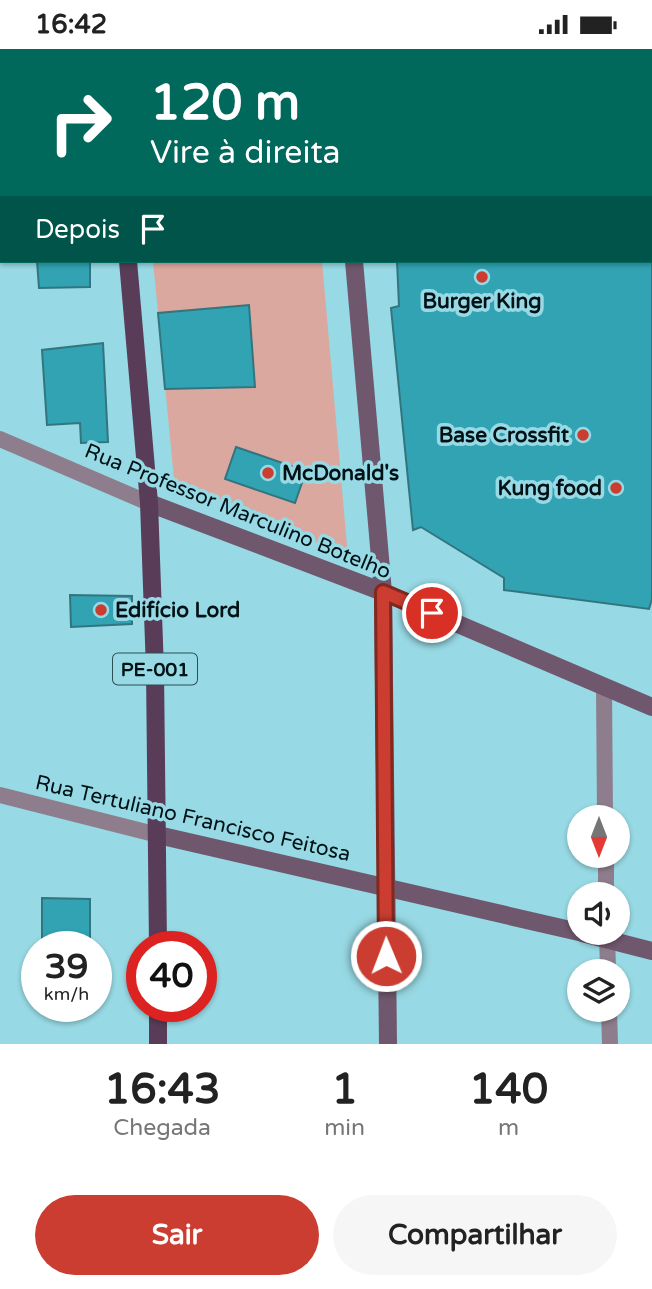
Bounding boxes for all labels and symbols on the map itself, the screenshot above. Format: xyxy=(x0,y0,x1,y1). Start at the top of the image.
marker: Burger King xyxy=(474,269,490,285)
place label: Burger King xyxy=(423,289,541,314)
place label: Base Crossfit xyxy=(439,423,569,448)
marker: Base Crossfit xyxy=(575,427,591,443)
street label: Rua Professor Marculino Botelho xyxy=(81,438,395,584)
place label: McDonald's xyxy=(282,461,399,486)
marker: McDonald's xyxy=(260,465,276,481)
place label: Kung food xyxy=(497,476,602,501)
marker: Kung food xyxy=(608,480,624,496)
pin xyxy=(402,583,462,643)
place label: Edifício Lord xyxy=(115,598,240,623)
marker: Edifício Lord xyxy=(93,602,109,618)
road number: PE-001 xyxy=(113,653,197,685)
street label: Rua Tertuliano Francisco Feitosa xyxy=(33,770,353,867)
north arrow xyxy=(567,805,630,868)
position arrow xyxy=(349,919,423,993)
speed limit sign: 40 xyxy=(126,931,217,1022)

